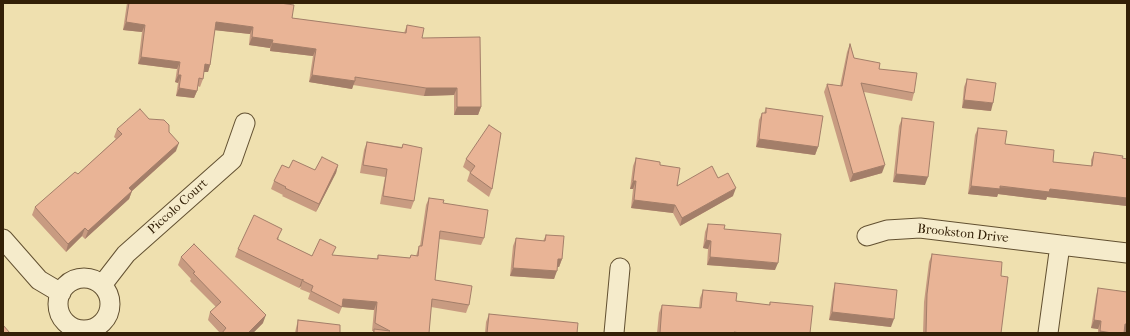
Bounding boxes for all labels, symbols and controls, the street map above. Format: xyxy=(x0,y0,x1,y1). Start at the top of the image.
street label: Piccolo Court xyxy=(145,176,211,238)
street label: Brookston Drive xyxy=(917,221,1009,247)

